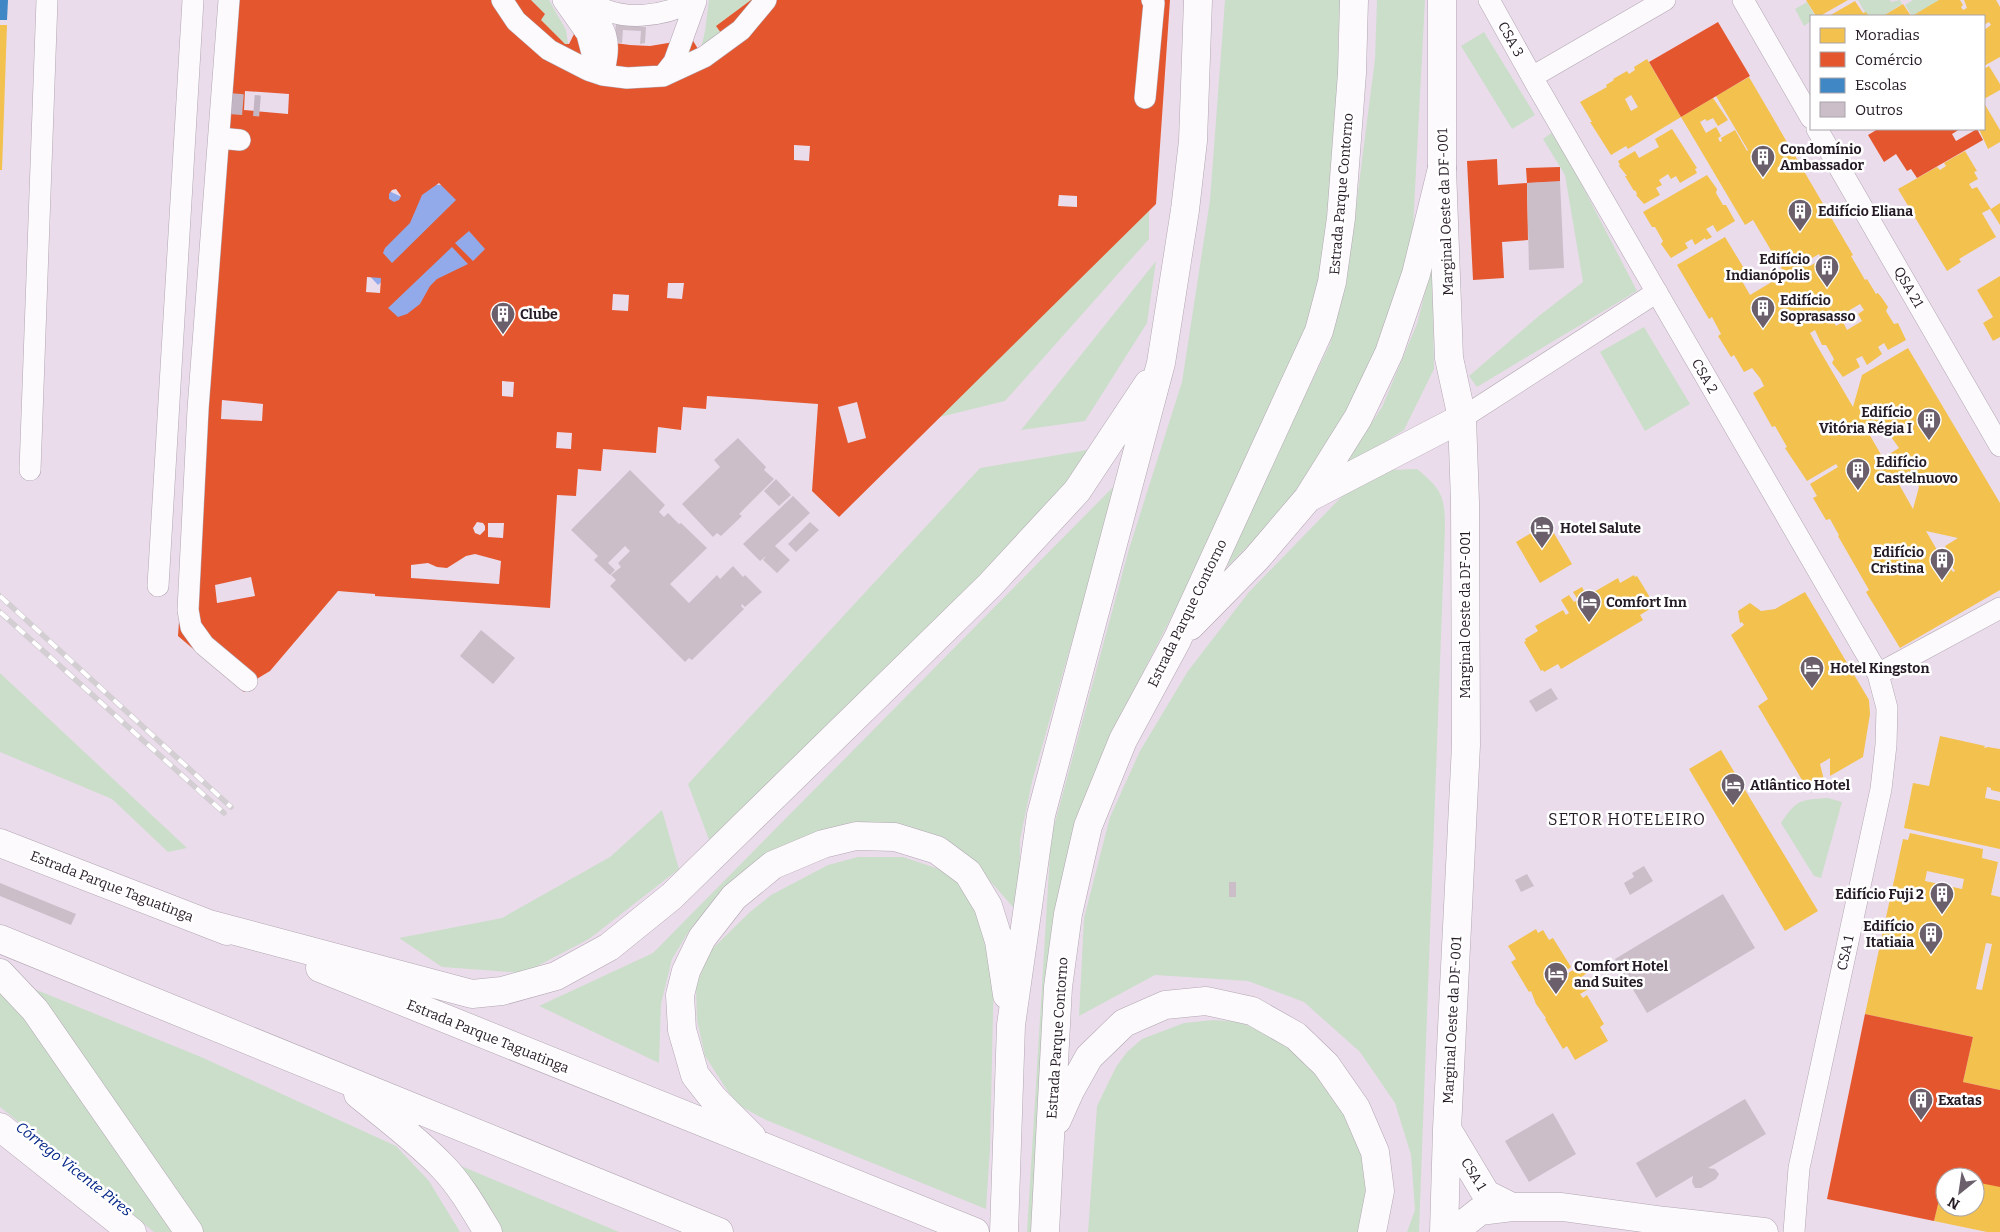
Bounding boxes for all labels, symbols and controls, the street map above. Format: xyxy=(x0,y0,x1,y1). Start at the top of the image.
legend xyxy=(1810,15,1985,130)
street label: CSA 3 xyxy=(1494,19,1527,60)
text: Moradias xyxy=(1855,26,1920,44)
text: Comércio xyxy=(1855,51,1922,69)
text: Escolas xyxy=(1855,76,1907,94)
text: Outros xyxy=(1855,101,1903,119)
street label: Estrada Parque Contorno xyxy=(1326,112,1357,276)
street label: Marginal Oeste da DF-001 xyxy=(1434,128,1457,296)
place label: Condomínio Ambassador xyxy=(1780,141,1864,174)
building icon: Condomínio Ambassador xyxy=(1750,144,1776,178)
building icon: Edifício Eliana xyxy=(1787,198,1813,232)
place label: Edifício Eliana xyxy=(1818,203,1913,220)
place label: Edifício Indianópolis xyxy=(1726,251,1810,284)
building icon: Edifício Indianópolis xyxy=(1814,254,1840,288)
street label: QSA 21 xyxy=(1890,264,1927,311)
place label: Edifício Soprasasso xyxy=(1780,292,1856,325)
building icon: Edifício Soprasasso xyxy=(1750,295,1776,329)
building icon: Clube xyxy=(490,301,516,335)
place label: Clube xyxy=(520,306,558,323)
street label: CSA 2 xyxy=(1688,356,1721,397)
place label: Edifício Vitória Régia I xyxy=(1819,404,1912,437)
building icon: Edifício Vitória Régia I xyxy=(1916,407,1942,441)
place label: Edifício Castelnuovo xyxy=(1876,454,1958,487)
building icon: Edifício Castelnuovo xyxy=(1845,457,1871,491)
hotel icon: Hotel Salute xyxy=(1529,515,1555,549)
place label: Hotel Salute xyxy=(1560,520,1641,537)
street label: Marginal Oeste da DF-001 xyxy=(1457,531,1474,699)
street label: Estrada Parque Contorno xyxy=(1144,537,1231,690)
place label: Edifício Cristina xyxy=(1871,544,1924,577)
building icon: Edifício Cristina xyxy=(1929,547,1955,581)
hotel icon: Comfort Inn xyxy=(1576,589,1602,623)
place label: Comfort Inn xyxy=(1606,594,1687,611)
hotel icon: Hotel Kingston xyxy=(1799,655,1825,689)
place label: Hotel Kingston xyxy=(1830,660,1929,677)
hotel icon: Atlântico Hotel xyxy=(1720,772,1746,806)
place label: Atlântico Hotel xyxy=(1750,777,1851,794)
district label: SETOR HOTELEIRO xyxy=(1548,810,1706,829)
street label: Estrada Parque Taguatinga xyxy=(28,847,196,926)
building icon: Edifício Fuji 2 xyxy=(1929,881,1955,915)
place label: Edifício Fuji 2 xyxy=(1835,886,1924,903)
place label: Edifício Itatiaia xyxy=(1863,918,1914,951)
building icon: Edifício Itatiaia xyxy=(1918,921,1944,955)
street label: CSA 1 xyxy=(1834,934,1858,972)
street label: Marginal Oeste da DF-001 xyxy=(1440,936,1465,1104)
street label: Estrada Parque Contorno xyxy=(1043,956,1072,1120)
place label: Comfort Hotel and Suites xyxy=(1574,958,1669,991)
hotel icon: Comfort Hotel and Suites xyxy=(1543,961,1569,995)
street label: Estrada Parque Taguatinga xyxy=(404,996,572,1077)
building icon: Exatas xyxy=(1908,1087,1934,1121)
place label: Exatas xyxy=(1938,1092,1982,1109)
water label: Córrego Vicente Pires xyxy=(12,1118,136,1220)
street label: CSA 1 xyxy=(1457,1155,1490,1194)
north arrow xyxy=(1935,1167,1985,1217)
text: N xyxy=(1945,1193,1963,1213)

